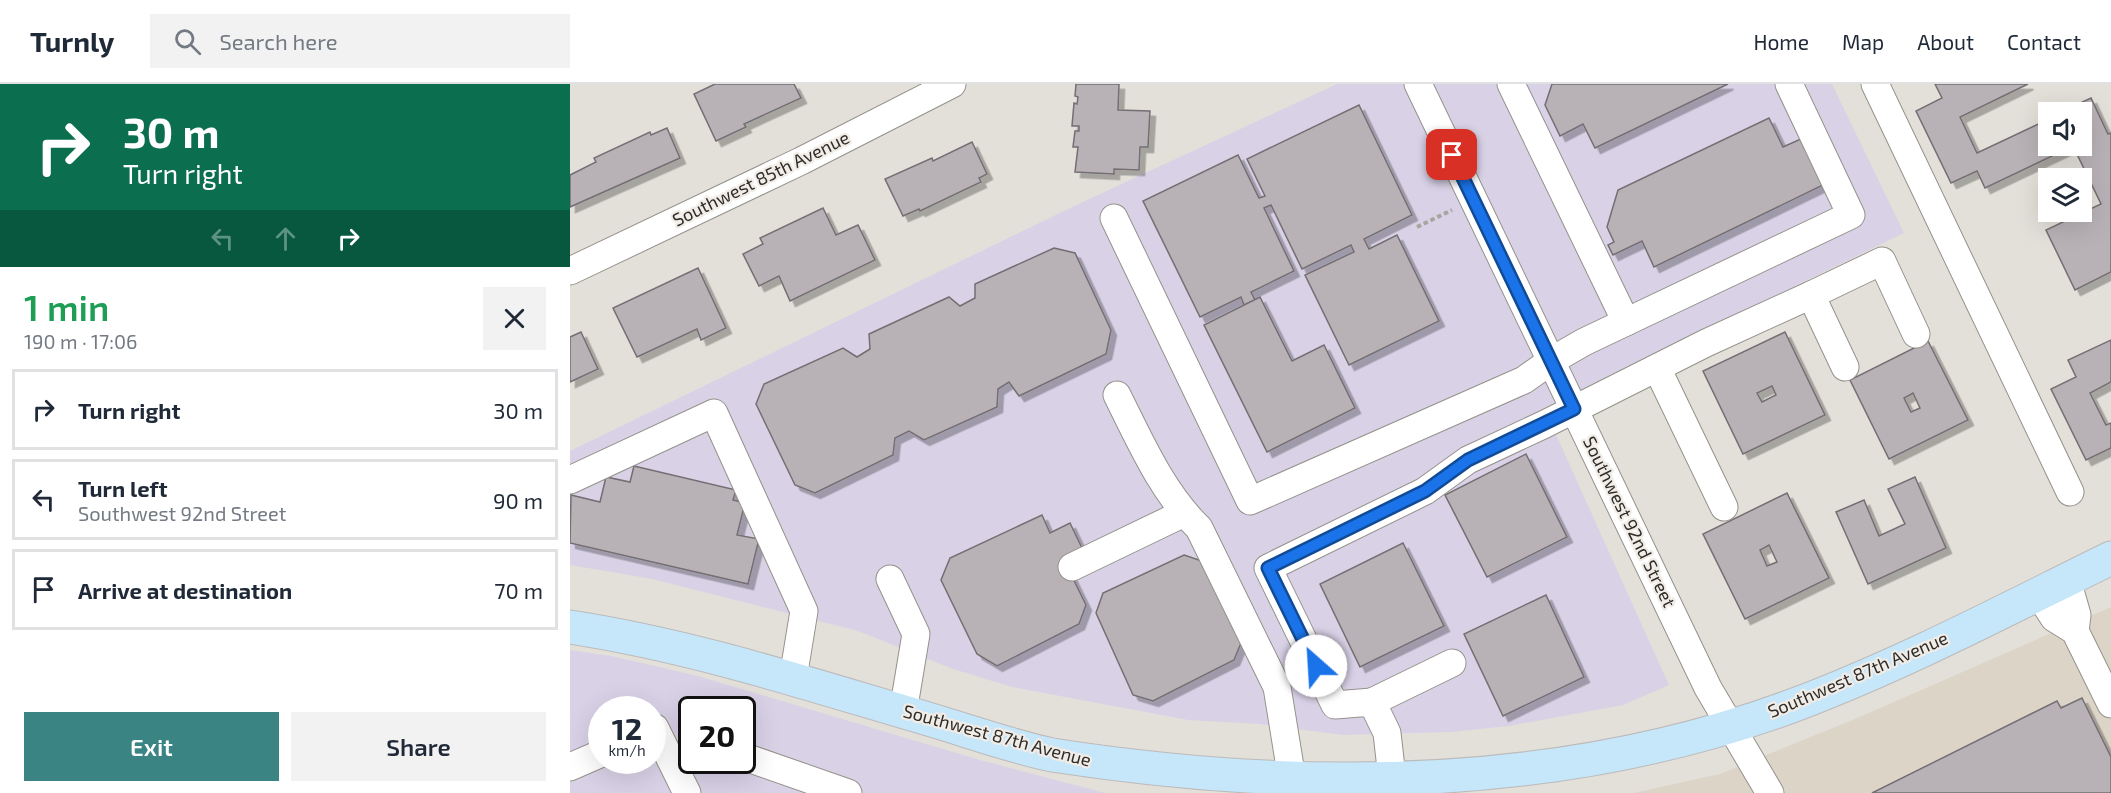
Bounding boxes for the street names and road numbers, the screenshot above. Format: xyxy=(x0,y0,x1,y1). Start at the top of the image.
street label: Southwest 85th Avenue xyxy=(668,126,853,231)
street label: Southwest 92nd Street xyxy=(1579,432,1681,611)
street label: Southwest 87th Avenue xyxy=(1764,626,1951,722)
street label: Southwest 87th Avenue xyxy=(901,699,1094,771)

